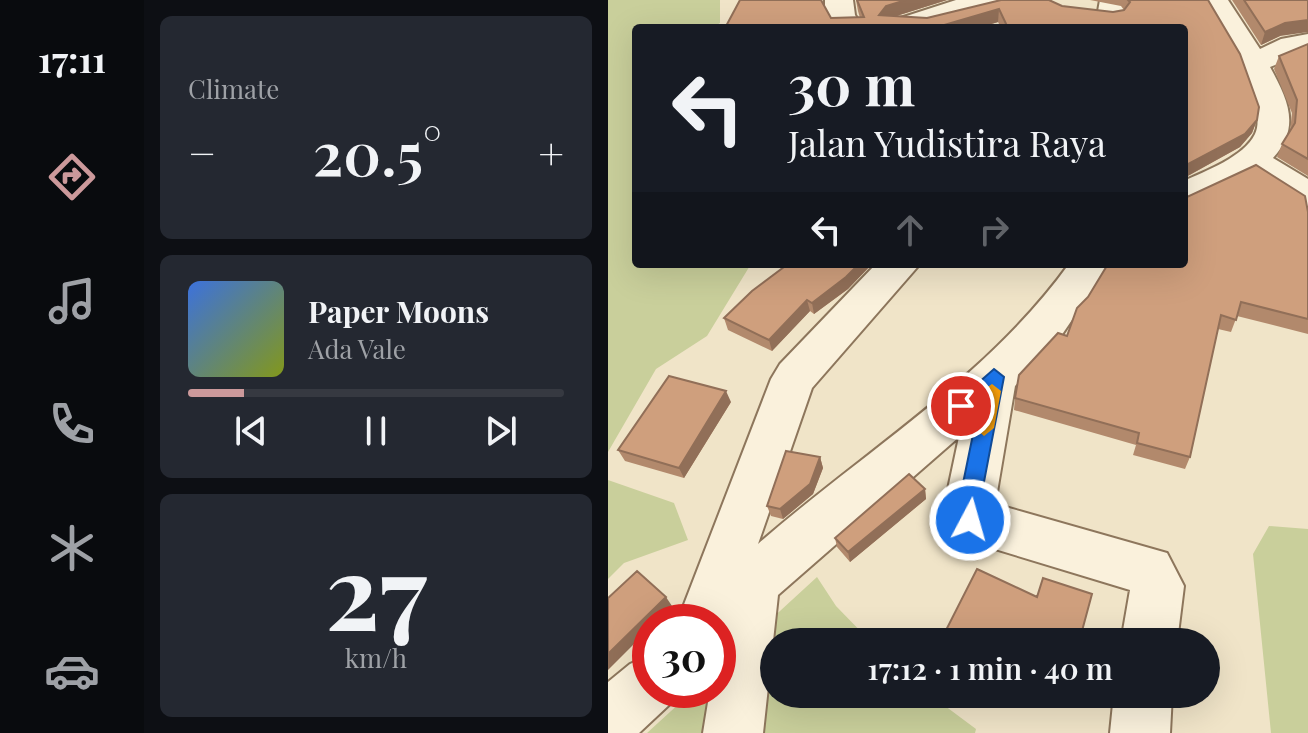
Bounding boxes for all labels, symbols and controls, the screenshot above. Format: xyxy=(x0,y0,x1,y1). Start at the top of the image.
text: 17:11 xyxy=(38,34,106,82)
text: 30 m xyxy=(788,46,915,121)
icon: left xyxy=(656,56,760,160)
text: Climate xyxy=(188,71,279,106)
text: 20.5° xyxy=(313,111,442,191)
text: Jalan Yudistira Raya xyxy=(788,118,1106,166)
text: − xyxy=(188,122,216,181)
text: + xyxy=(538,122,564,181)
icon: directions xyxy=(44,149,100,205)
icon: left xyxy=(804,208,848,252)
icon: ahead xyxy=(888,208,932,252)
icon: right xyxy=(972,208,1016,252)
icon: music xyxy=(44,273,100,329)
text: Paper Moons xyxy=(308,291,489,331)
text: Ada Vale xyxy=(308,331,406,366)
pin xyxy=(927,372,995,440)
icon: arrive xyxy=(939,384,983,428)
icon: phone xyxy=(44,396,100,452)
icon: previous xyxy=(229,409,273,453)
icon: pause xyxy=(354,409,398,453)
icon: next xyxy=(479,409,523,453)
position arrow xyxy=(928,478,1012,562)
text: 27 xyxy=(325,518,427,657)
icon: climate xyxy=(44,520,100,576)
speed limit sign: 30 xyxy=(632,604,736,708)
text: km/h xyxy=(345,640,407,675)
icon: car xyxy=(44,643,100,699)
text: 17:12 · 1 min · 40 m xyxy=(867,648,1113,688)

